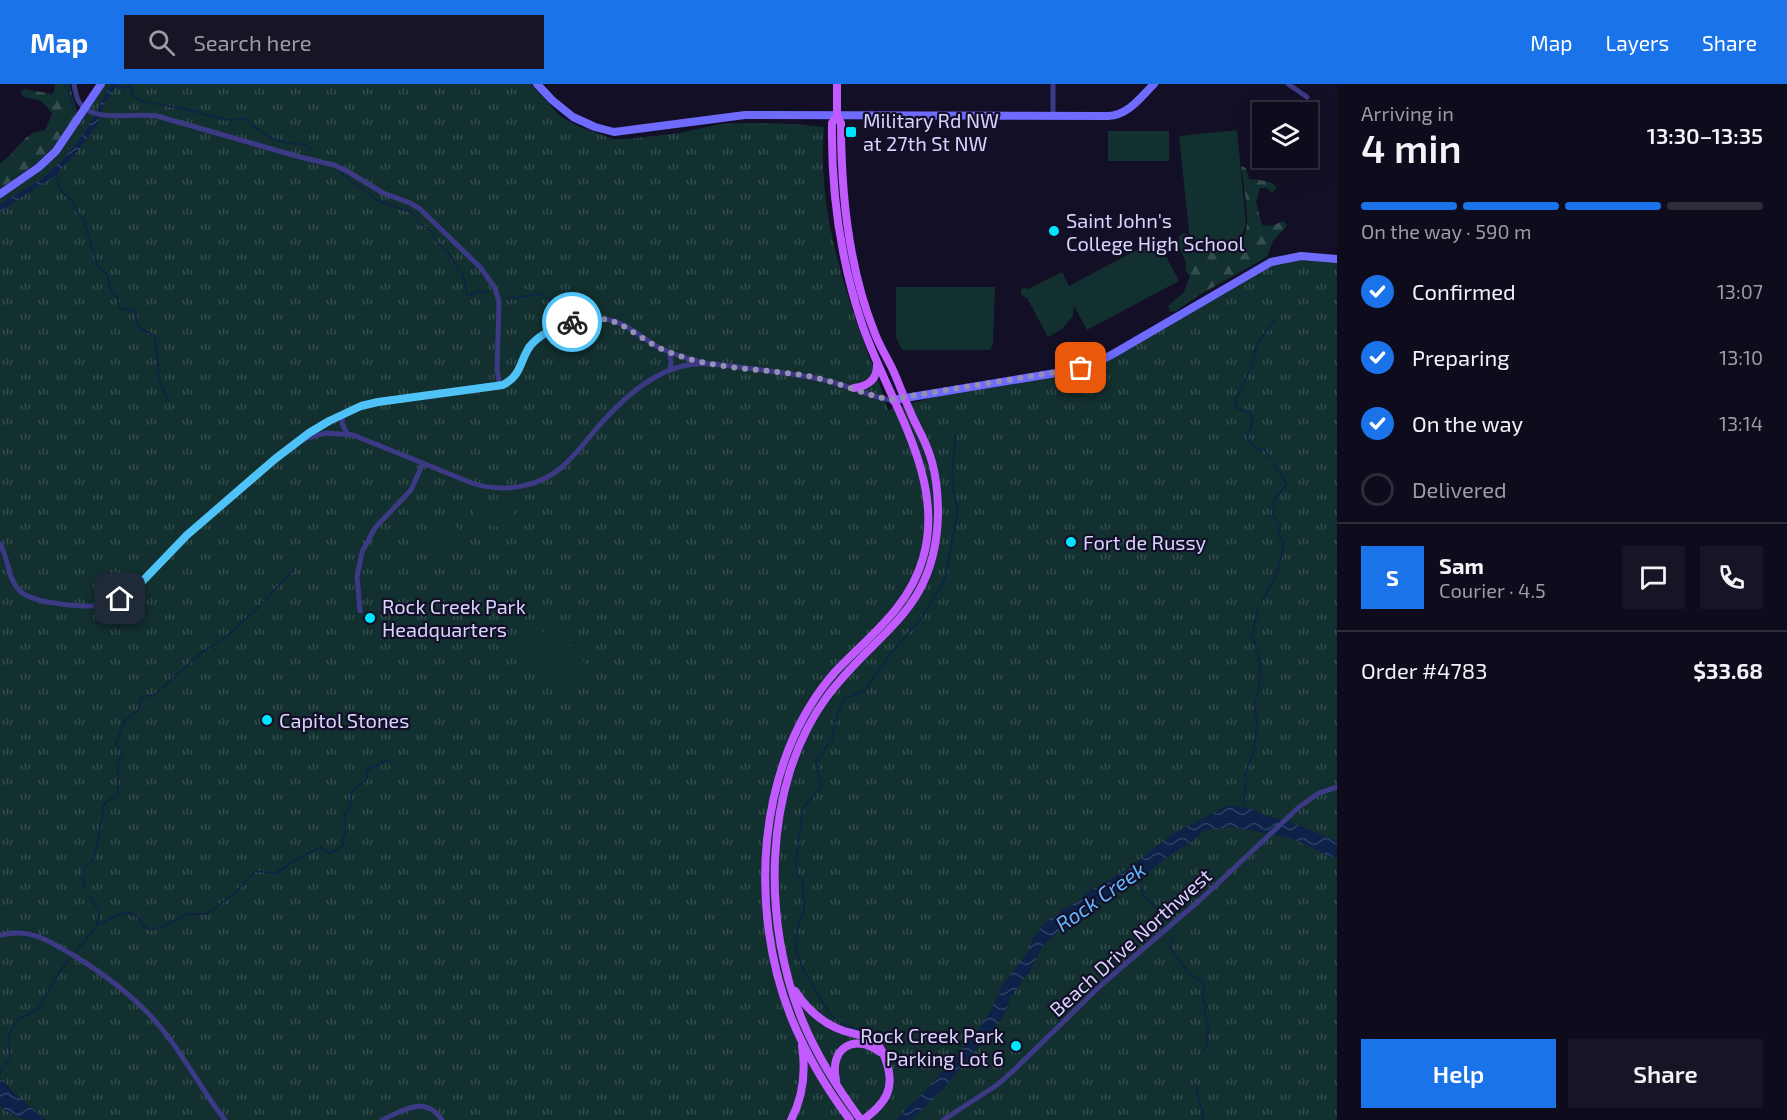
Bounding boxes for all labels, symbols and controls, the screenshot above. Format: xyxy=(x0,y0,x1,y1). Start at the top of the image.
search box xyxy=(124,15,544,69)
text: Map xyxy=(30,25,88,59)
icon: search xyxy=(145,26,178,59)
text: Search here xyxy=(193,29,312,55)
text: Map xyxy=(1530,30,1572,55)
text: Layers xyxy=(1605,30,1669,55)
text: Share xyxy=(1702,30,1757,55)
text: Arriving in xyxy=(1361,101,1454,125)
map controls xyxy=(1252,102,1318,168)
button: layers xyxy=(1252,102,1318,168)
place label: Military Rd NW at 27th St NW xyxy=(863,108,999,155)
text: 13:30–13:35 xyxy=(1647,122,1763,148)
text: 4 min xyxy=(1361,124,1462,171)
marker: Military Rd NW at 27th St NW xyxy=(844,125,858,139)
place label: Saint John's College High School xyxy=(1066,208,1245,255)
text: On the way · 590 m xyxy=(1361,219,1532,243)
marker: Saint John's College High School xyxy=(1047,224,1061,238)
icon: check xyxy=(1361,275,1394,308)
text: Confirmed xyxy=(1412,278,1516,304)
text: 13:07 xyxy=(1717,279,1763,303)
courier xyxy=(542,292,602,352)
icon: bike xyxy=(556,306,589,339)
icon: check xyxy=(1361,341,1394,374)
pin xyxy=(1055,342,1106,393)
text: Preparing xyxy=(1412,344,1510,370)
text: 13:10 xyxy=(1719,345,1763,369)
icon: bag xyxy=(1064,351,1097,384)
icon: check xyxy=(1361,407,1394,440)
text: On the way xyxy=(1412,410,1523,436)
text: 13:14 xyxy=(1719,411,1763,435)
text: Delivered xyxy=(1412,476,1507,502)
place label: Fort de Russy xyxy=(1083,530,1207,554)
marker: Fort de Russy xyxy=(1064,535,1078,549)
button: chat xyxy=(1622,546,1685,609)
button: phone xyxy=(1700,546,1763,609)
text: Sam xyxy=(1439,552,1484,578)
text: S xyxy=(1386,564,1399,590)
pin xyxy=(94,573,145,624)
text: Courier · 4.5 xyxy=(1439,578,1546,602)
icon: home xyxy=(103,582,136,615)
place label: Rock Creek Park Headquarters xyxy=(382,594,526,641)
marker: Rock Creek Park Headquarters xyxy=(363,611,377,625)
text: Order #4783 xyxy=(1361,657,1487,683)
text: $33.68 xyxy=(1693,657,1763,683)
place label: Capitol Stones xyxy=(279,708,409,732)
marker: Capitol Stones xyxy=(260,713,274,727)
water label: Rock Creek xyxy=(1050,856,1150,936)
street label: Beach Drive Northwest xyxy=(1044,863,1216,1021)
place label: Rock Creek Park Parking Lot 6 xyxy=(860,1023,1004,1070)
marker: Rock Creek Park Parking Lot 6 xyxy=(1009,1039,1023,1053)
button: Help xyxy=(1361,1039,1556,1108)
button: Share xyxy=(1568,1039,1763,1108)

